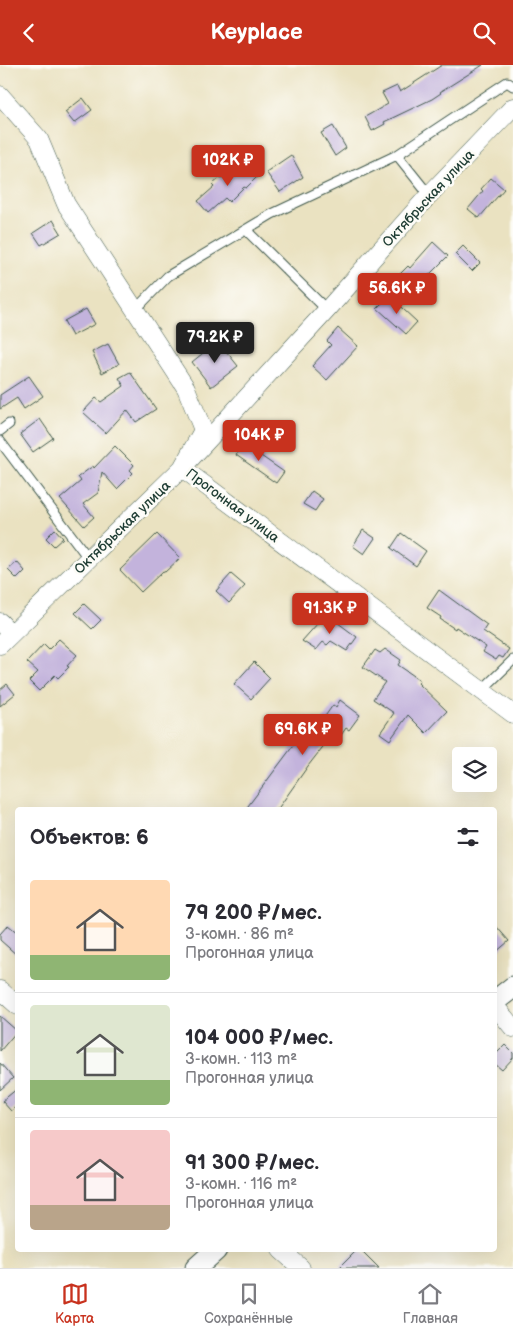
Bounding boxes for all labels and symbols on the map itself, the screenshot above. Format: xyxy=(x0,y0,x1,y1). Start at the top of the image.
pin: 102K ₽ xyxy=(187,145,269,187)
street label: Октябрьская улица xyxy=(379,146,478,251)
pin: 56.6K ₽ xyxy=(351,273,443,315)
pin: 79.2K ₽ xyxy=(169,321,261,364)
pin: 104K ₽ xyxy=(218,419,300,462)
street label: Прогонная улица xyxy=(183,465,283,546)
street label: Октябрьская улица xyxy=(71,477,174,578)
pin: 91.3K ₽ xyxy=(284,593,376,635)
pin: 69.6K ₽ xyxy=(257,713,349,756)

